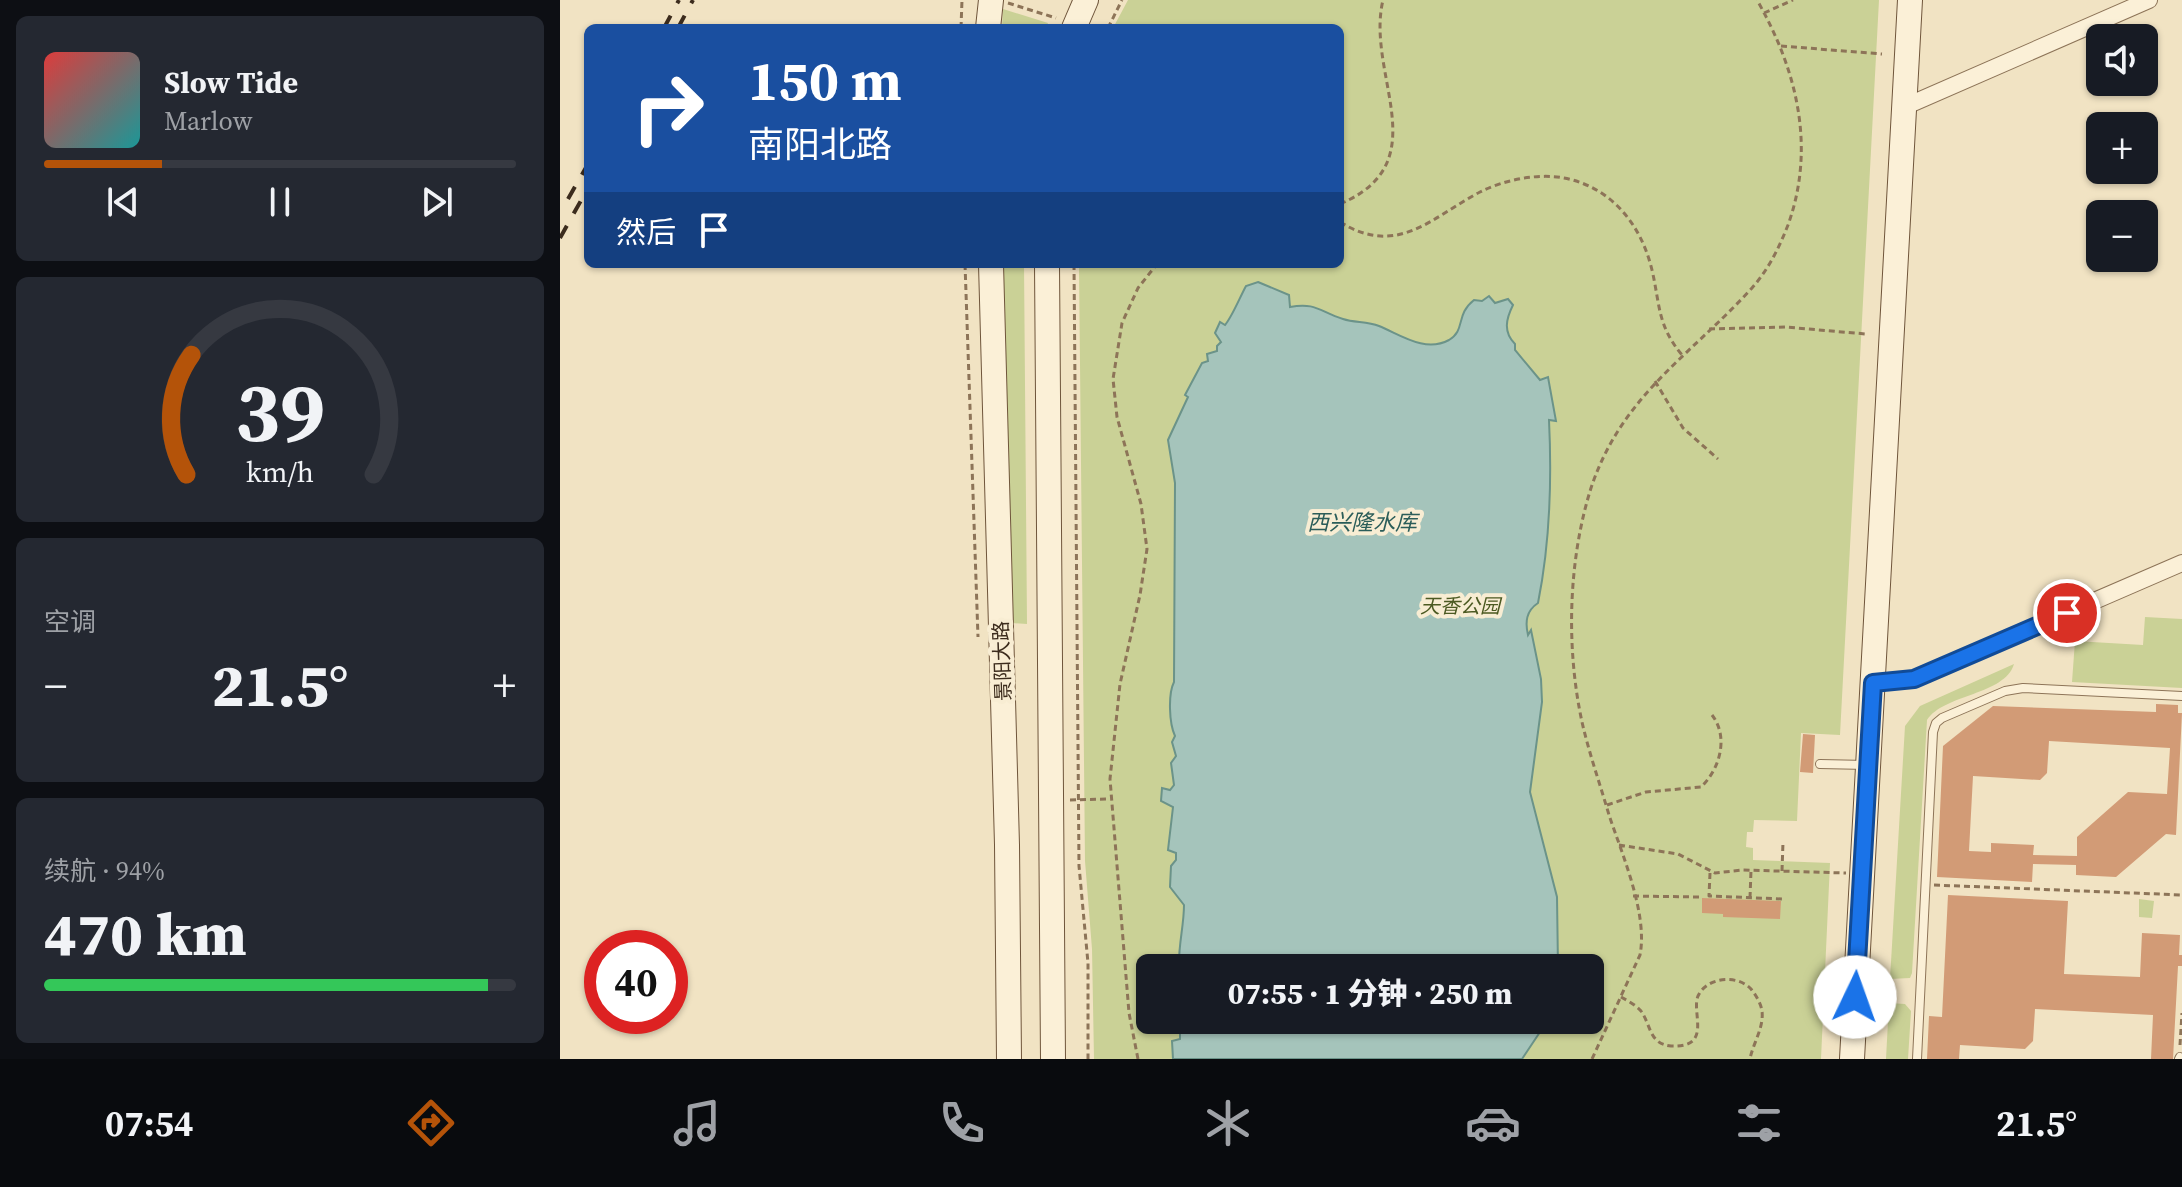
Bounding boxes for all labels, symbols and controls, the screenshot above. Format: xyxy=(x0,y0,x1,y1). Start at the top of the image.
map controls xyxy=(2086,24,2158,272)
button: sound xyxy=(2086,24,2158,96)
text: 150 m xyxy=(748,42,902,119)
icon: right xyxy=(616,56,720,160)
text: Slow Tide xyxy=(164,62,298,103)
text: Marlow xyxy=(164,103,253,139)
button: + xyxy=(2086,112,2158,184)
text: 南阳北路 xyxy=(748,120,892,169)
icon: previous xyxy=(101,180,145,224)
icon: pause xyxy=(258,180,302,224)
icon: next xyxy=(415,180,459,224)
button: − xyxy=(2086,200,2158,272)
icon: arrive xyxy=(692,208,736,252)
text: 然后 xyxy=(616,212,676,253)
text: 39 xyxy=(235,355,325,469)
text: km/h xyxy=(246,452,314,492)
water label: 西兴隆水库 xyxy=(1307,507,1421,537)
pin xyxy=(2033,579,2101,647)
icon: arrive xyxy=(2045,591,2089,635)
park label: 天香公园 xyxy=(1420,592,1503,620)
text: 空调 xyxy=(44,604,96,640)
street label: 景阳大路 xyxy=(987,621,1017,701)
text: 21.5° xyxy=(212,644,348,726)
text: − xyxy=(44,655,67,716)
text: + xyxy=(493,655,516,716)
text: 续航 · 94% xyxy=(44,853,165,889)
text: 470 km xyxy=(44,893,247,975)
speed limit sign: 40 xyxy=(584,930,688,1034)
position arrow xyxy=(1813,955,1897,1039)
text: 07:55 · 1 分钟 · 250 m xyxy=(1228,973,1512,1014)
icon: directions xyxy=(403,1095,459,1151)
icon: music xyxy=(669,1095,725,1151)
icon: phone xyxy=(934,1095,990,1151)
icon: climate xyxy=(1200,1095,1256,1151)
icon: car xyxy=(1465,1095,1521,1151)
icon: filters xyxy=(1731,1095,1787,1151)
text: 07:54 xyxy=(105,1099,194,1148)
text: 21.5° xyxy=(1996,1099,2077,1148)

